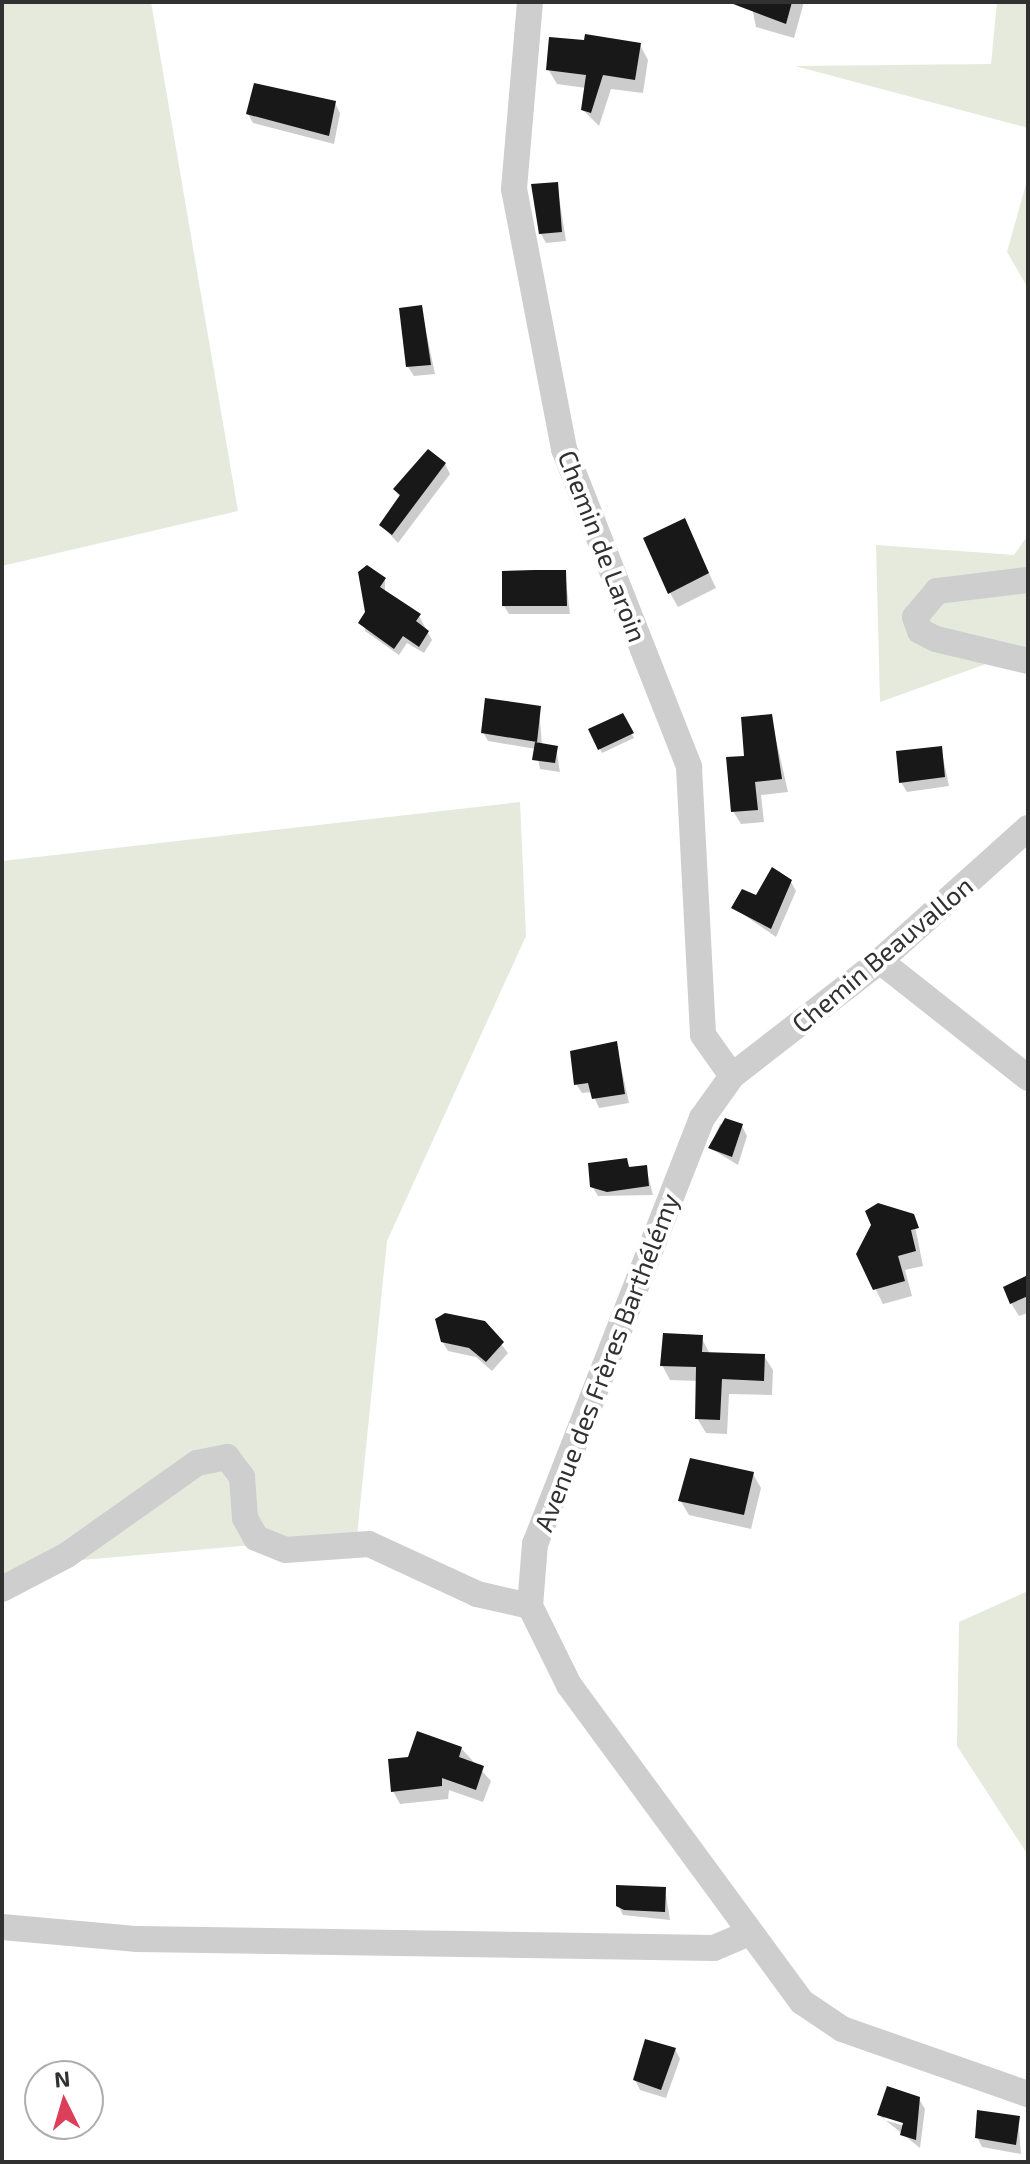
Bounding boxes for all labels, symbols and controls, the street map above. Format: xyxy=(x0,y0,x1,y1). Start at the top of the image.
street label: Chemin de Laroin xyxy=(552,446,654,646)
street label: Chemin Beauvallon xyxy=(785,869,979,1039)
street label: Avenue des Frères Barthélémy xyxy=(527,1189,685,1535)
north arrow xyxy=(24,2060,104,2140)
text: N xyxy=(53,2064,71,2092)

